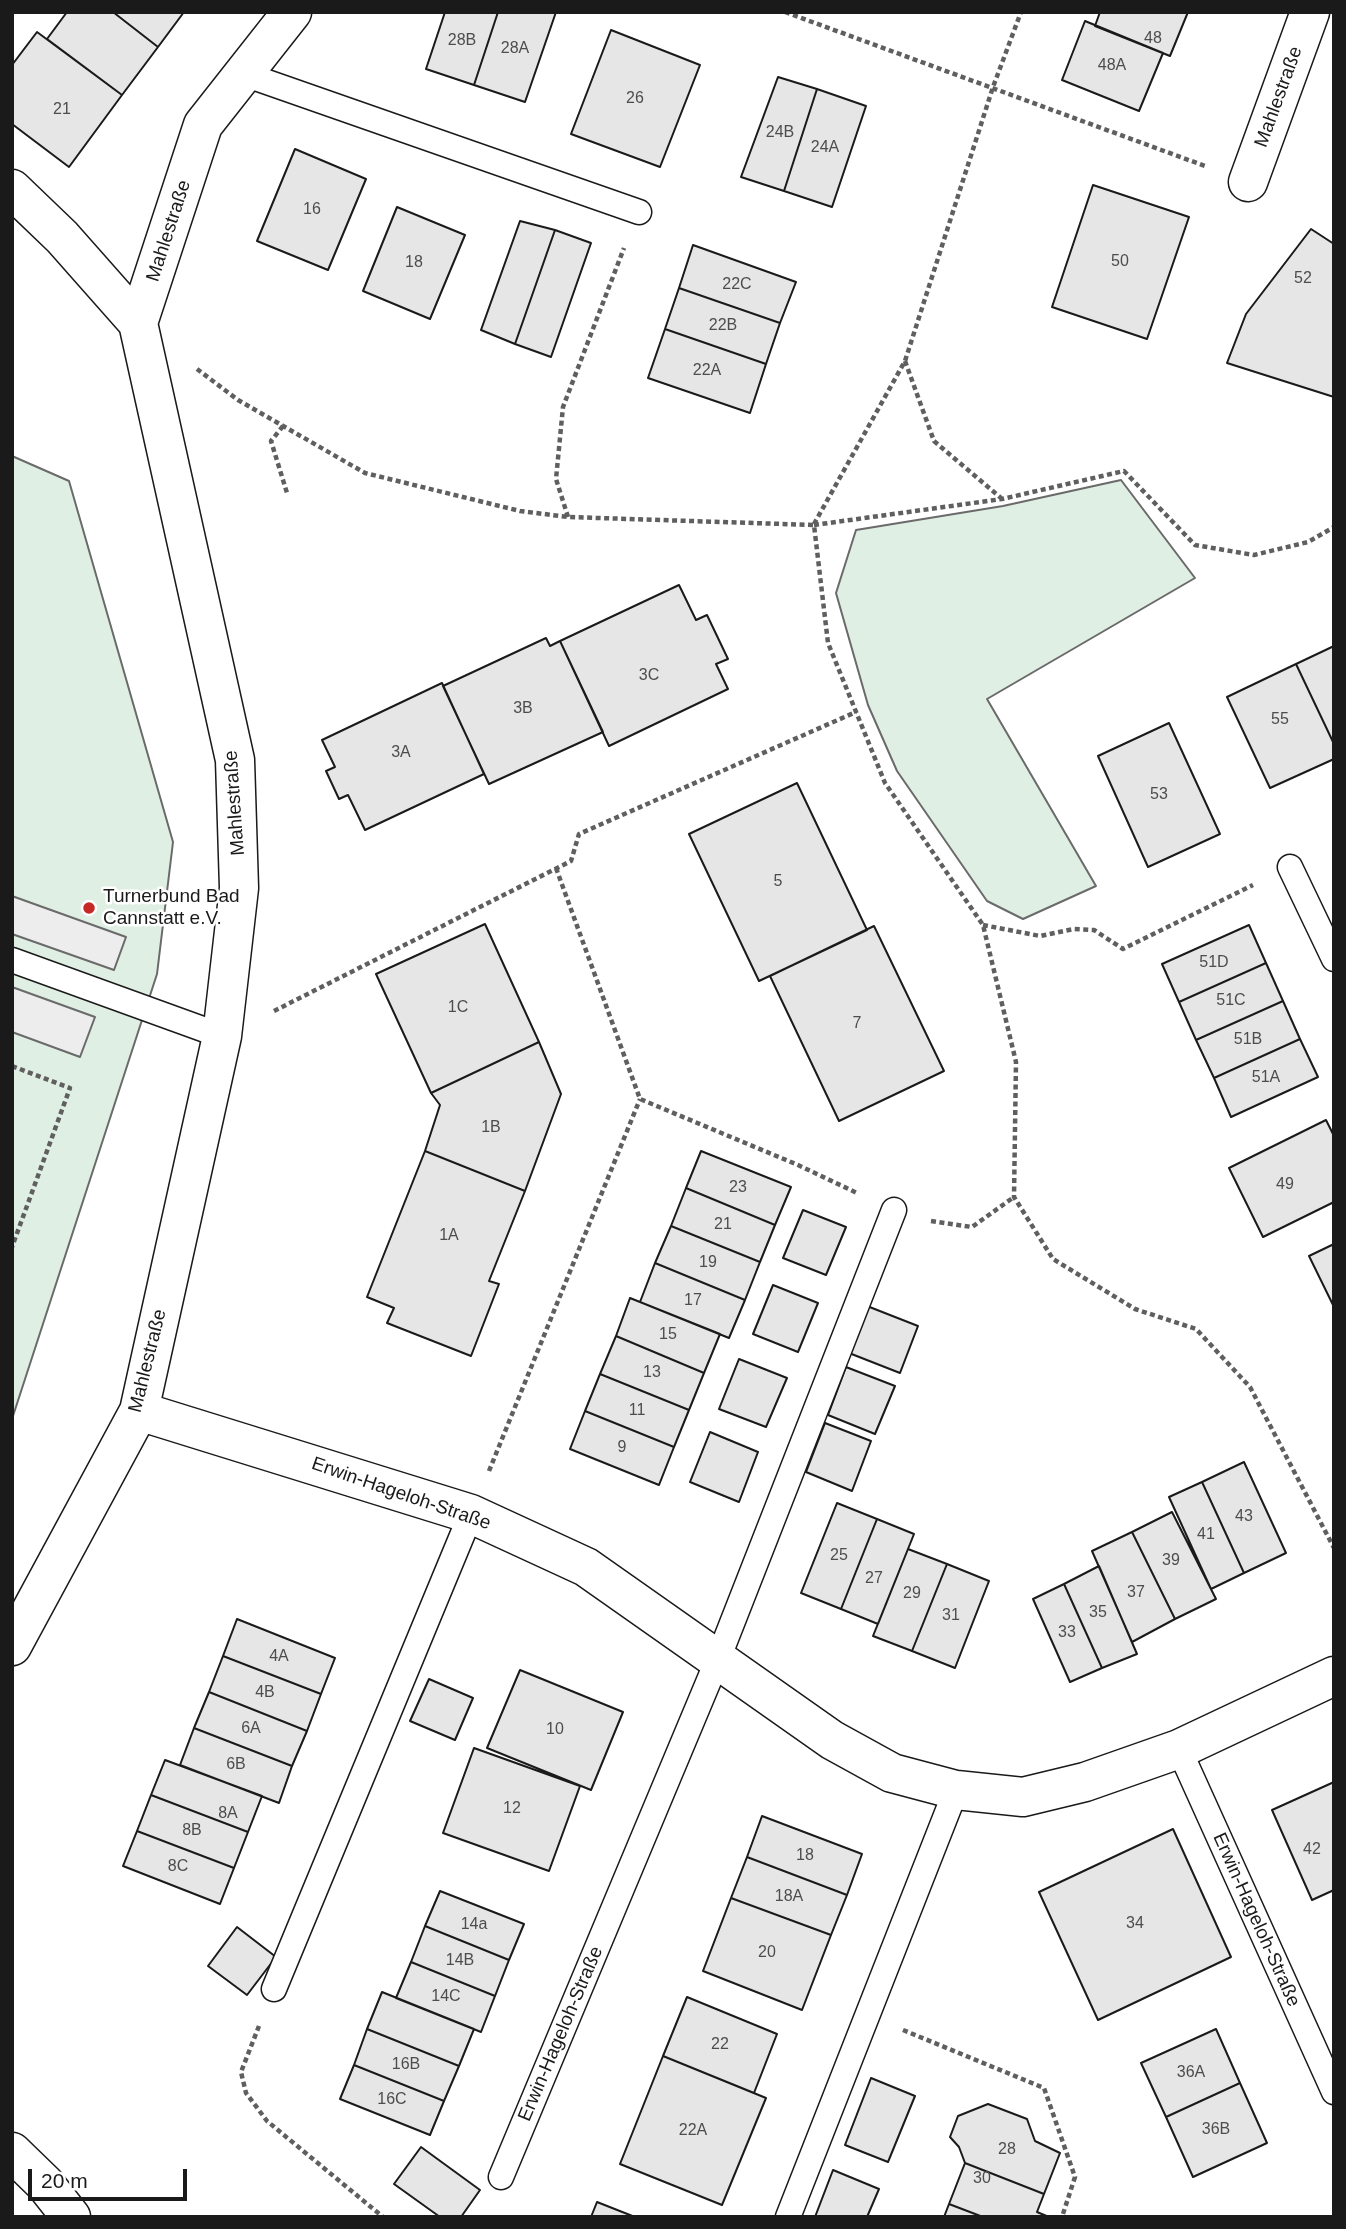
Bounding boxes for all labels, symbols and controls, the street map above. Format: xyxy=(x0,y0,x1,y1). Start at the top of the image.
house number: 48 xyxy=(1144,29,1162,49)
house number: 28B xyxy=(448,31,476,51)
house number: 28A xyxy=(501,39,529,59)
street label: Mahlestraße xyxy=(1250,43,1308,151)
house number: 48A xyxy=(1098,56,1126,76)
house number: 26 xyxy=(626,89,644,109)
house number: 21 xyxy=(53,100,71,120)
house number: 24B xyxy=(766,123,794,143)
house number: 24A xyxy=(811,138,839,158)
street label: Mahlestraße xyxy=(142,177,196,285)
house number: 16 xyxy=(303,200,321,220)
house number: 50 xyxy=(1111,252,1129,272)
house number: 18 xyxy=(405,253,423,273)
house number: 52 xyxy=(1294,269,1312,289)
house number: 22C xyxy=(722,275,752,295)
house number: 22B xyxy=(709,316,737,336)
house number: 22A xyxy=(693,361,721,381)
house number: 3C xyxy=(639,666,659,686)
house number: 3B xyxy=(513,699,533,719)
house number: 55 xyxy=(1271,710,1289,730)
house number: 3A xyxy=(391,743,411,763)
street label: Mahlestraße xyxy=(220,750,250,856)
house number: 53 xyxy=(1150,785,1168,805)
house number: 5 xyxy=(774,872,782,892)
place label: Turnerbund Bad Cannstatt e.V. xyxy=(103,886,240,930)
marker: Turnerbund Bad Cannstatt e.V. xyxy=(81,900,97,916)
house number: 51D xyxy=(1199,953,1229,973)
house number: 51C xyxy=(1216,991,1246,1011)
house number: 1C xyxy=(448,998,468,1018)
house number: 7 xyxy=(853,1014,861,1034)
house number: 51B xyxy=(1234,1030,1262,1050)
house number: 51A xyxy=(1252,1068,1280,1088)
house number: 1B xyxy=(481,1118,501,1138)
house number: 49 xyxy=(1276,1175,1294,1195)
house number: 23 xyxy=(729,1178,747,1198)
house number: 21 xyxy=(714,1215,732,1235)
house number: 1A xyxy=(439,1226,459,1246)
house number: 19 xyxy=(699,1253,717,1273)
house number: 17 xyxy=(684,1291,702,1311)
street label: Mahlestraße xyxy=(124,1307,172,1415)
house number: 15 xyxy=(659,1325,677,1345)
house number: 13 xyxy=(643,1363,661,1383)
house number: 11 xyxy=(629,1401,645,1421)
house number: 9 xyxy=(618,1438,626,1458)
street label: Erwin-Hageloh-Straße xyxy=(308,1453,494,1535)
house number: 43 xyxy=(1235,1507,1253,1527)
house number: 41 xyxy=(1197,1525,1215,1545)
house number: 25 xyxy=(830,1546,848,1566)
house number: 39 xyxy=(1162,1551,1180,1571)
house number: 27 xyxy=(865,1569,883,1589)
house number: 37 xyxy=(1127,1583,1145,1603)
house number: 29 xyxy=(903,1584,921,1604)
house number: 35 xyxy=(1089,1603,1107,1623)
house number: 31 xyxy=(942,1606,960,1626)
house number: 33 xyxy=(1058,1623,1076,1643)
house number: 4A xyxy=(269,1647,289,1667)
house number: 4B xyxy=(255,1683,275,1703)
house number: 6A xyxy=(241,1719,261,1739)
house number: 10 xyxy=(546,1720,564,1740)
house number: 6B xyxy=(226,1755,246,1775)
house number: 12 xyxy=(503,1799,521,1819)
house number: 8A xyxy=(218,1804,238,1824)
house number: 8B xyxy=(182,1821,202,1841)
street label: Erwin-Hageloh-Straße xyxy=(1207,1830,1305,2010)
house number: 42 xyxy=(1303,1840,1321,1860)
house number: 18 xyxy=(796,1846,814,1866)
house number: 8C xyxy=(168,1857,188,1877)
house number: 18A xyxy=(775,1887,803,1907)
house number: 34 xyxy=(1126,1914,1144,1934)
house number: 14a xyxy=(461,1915,487,1935)
street label: Erwin-Hageloh-Straße xyxy=(514,1943,608,2125)
house number: 20 xyxy=(758,1943,776,1963)
house number: 14B xyxy=(446,1951,474,1971)
house number: 14C xyxy=(431,1987,461,2007)
house number: 22 xyxy=(711,2035,729,2055)
house number: 16B xyxy=(392,2055,420,2075)
house number: 36A xyxy=(1177,2063,1205,2083)
house number: 16C xyxy=(377,2090,407,2110)
house number: 36B xyxy=(1202,2120,1230,2140)
house number: 22A xyxy=(679,2121,707,2141)
house number: 28 xyxy=(998,2140,1016,2160)
scale bar xyxy=(32,2156,191,2200)
text: 20 m xyxy=(41,2169,88,2192)
house number: 30 xyxy=(973,2169,991,2189)

